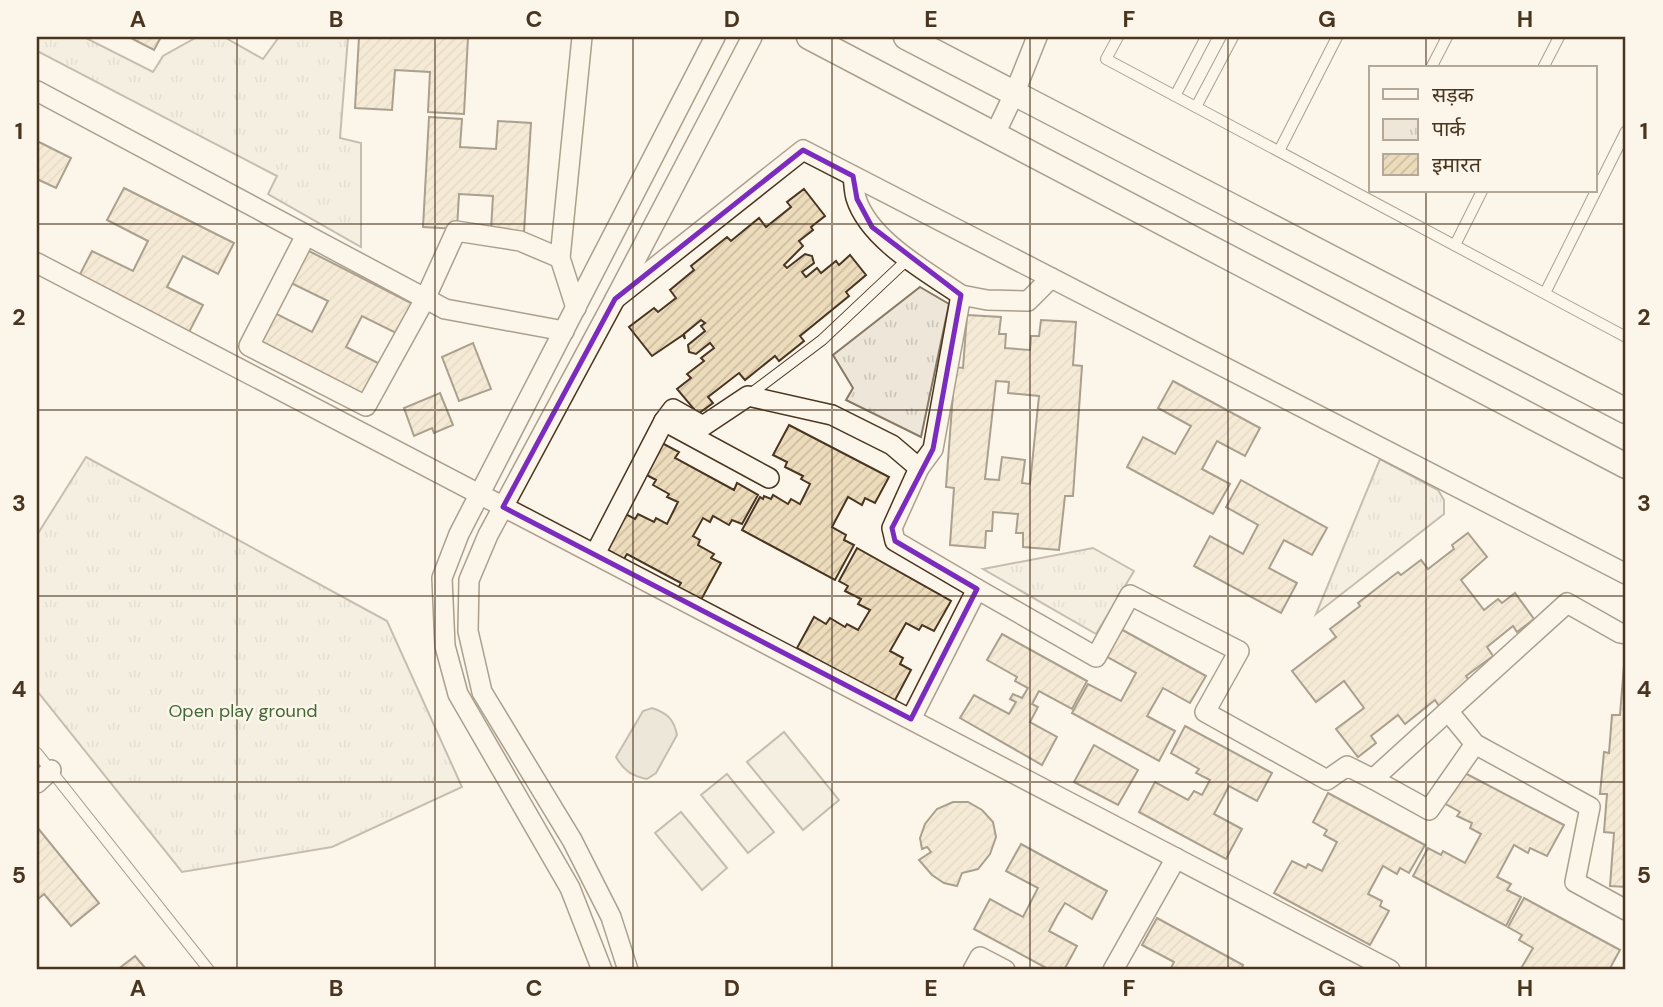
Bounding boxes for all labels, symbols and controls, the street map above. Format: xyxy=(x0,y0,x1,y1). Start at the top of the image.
text: A xyxy=(130,4,146,34)
text: B xyxy=(329,4,343,34)
text: C xyxy=(526,4,542,34)
text: D xyxy=(724,4,740,34)
text: E xyxy=(924,4,938,34)
text: F xyxy=(1123,4,1136,34)
text: G xyxy=(1318,4,1336,34)
text: H xyxy=(1517,4,1533,34)
legend xyxy=(1369,66,1596,192)
text: सड़क xyxy=(1432,81,1474,109)
text: पार्क xyxy=(1432,115,1466,143)
text: 1 xyxy=(15,116,23,146)
text: 1 xyxy=(1640,116,1648,146)
text: इमारत xyxy=(1432,151,1482,179)
text: 2 xyxy=(12,302,26,332)
text: 2 xyxy=(1637,302,1651,332)
text: 3 xyxy=(12,488,26,518)
text: 3 xyxy=(1637,488,1651,518)
text: 4 xyxy=(12,674,27,704)
text: 4 xyxy=(1637,674,1652,704)
park label: Open play ground xyxy=(168,699,318,723)
text: 5 xyxy=(12,860,26,890)
text: 5 xyxy=(1637,860,1651,890)
text: A xyxy=(130,973,146,1003)
text: B xyxy=(329,973,343,1003)
text: C xyxy=(526,973,542,1003)
text: D xyxy=(724,973,740,1003)
text: E xyxy=(924,973,938,1003)
text: F xyxy=(1123,973,1136,1003)
text: G xyxy=(1318,973,1336,1003)
text: H xyxy=(1517,973,1533,1003)

